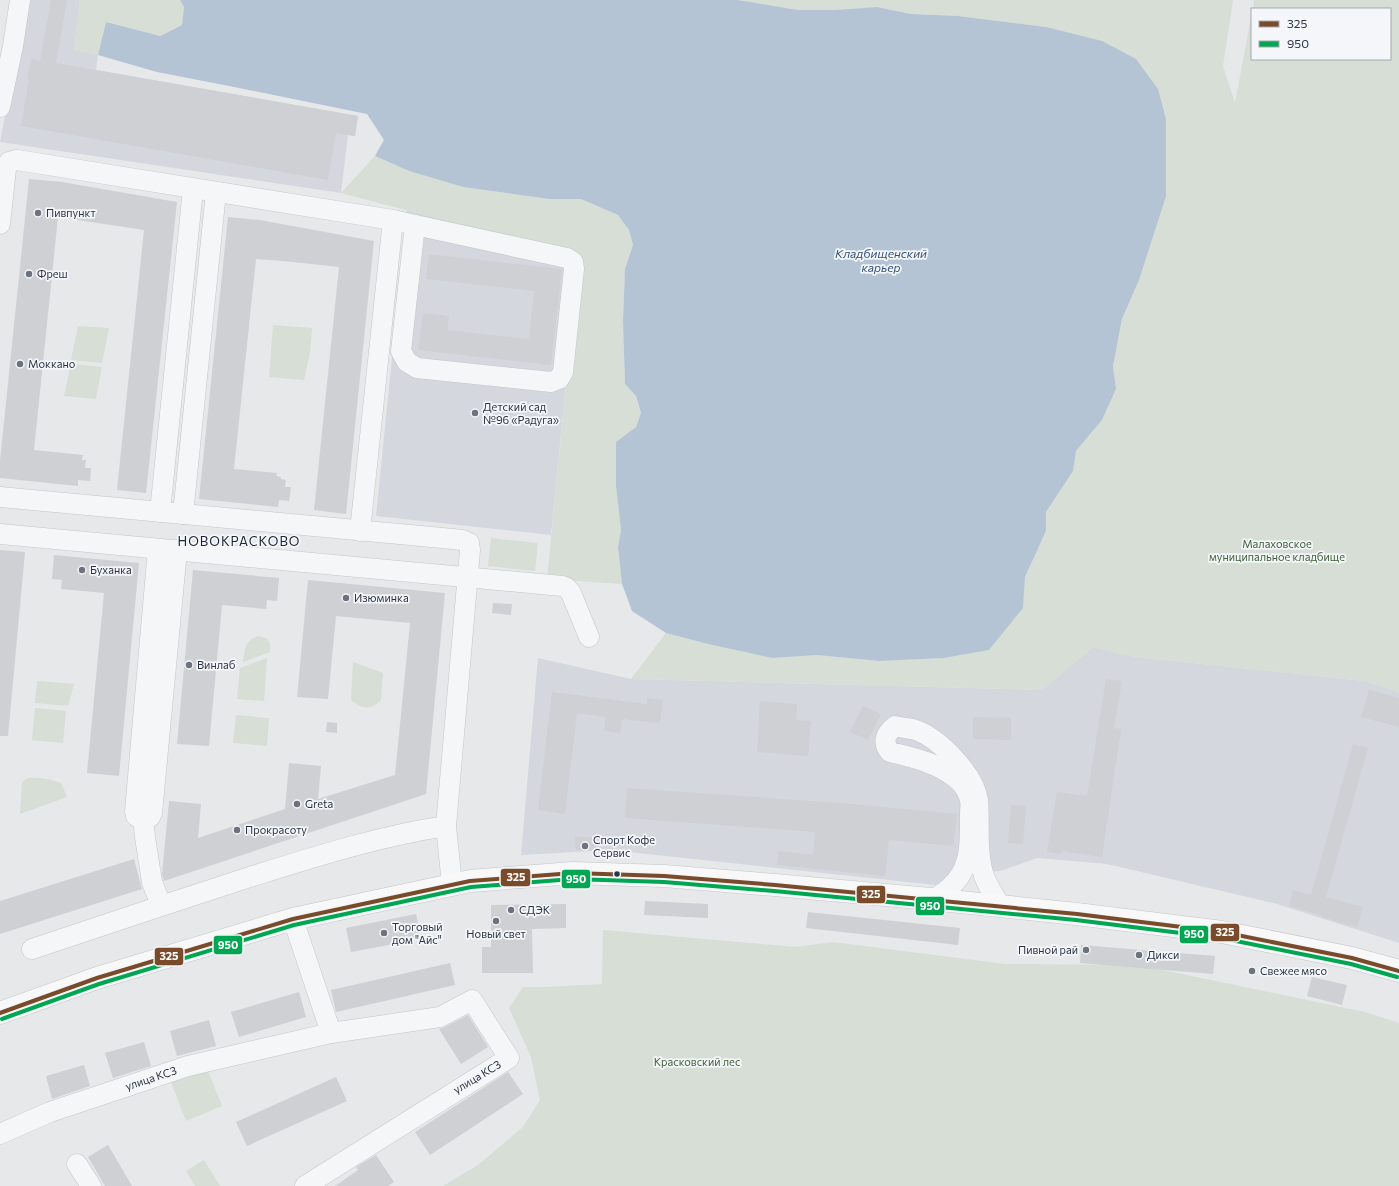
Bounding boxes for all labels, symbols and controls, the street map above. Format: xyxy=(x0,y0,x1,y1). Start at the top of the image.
legend xyxy=(1251,8,1391,60)
text: 325 xyxy=(1287,16,1307,30)
text: 950 xyxy=(1287,36,1309,50)
place label: Пивпункт xyxy=(46,206,96,219)
marker: Пивпункт xyxy=(33,208,43,218)
water label: Кладбищенский карьер xyxy=(835,246,927,274)
place label: Фреш xyxy=(37,267,68,280)
marker: Фреш xyxy=(24,269,34,279)
place label: Моккано xyxy=(28,357,76,370)
marker: Моккано xyxy=(15,359,25,369)
place label: Детский сад №96 «Радуга» xyxy=(483,400,559,426)
marker: Детский сад №96 «Радуга» xyxy=(470,408,480,418)
district label: НОВОКРАСКОВО xyxy=(178,533,300,549)
park label: Малаховское муниципальное кладбище xyxy=(1209,537,1345,563)
place label: Буханка xyxy=(90,563,132,576)
marker: Буханка xyxy=(77,565,87,575)
place label: Изюминка xyxy=(354,591,409,604)
marker: Изюминка xyxy=(341,593,351,603)
place label: Винлаб xyxy=(197,658,236,671)
marker: Винлаб xyxy=(184,660,194,670)
place label: Greta xyxy=(305,797,333,810)
marker: Greta xyxy=(292,799,302,809)
place label: Прокрасоту xyxy=(245,823,307,836)
marker: Прокрасоту xyxy=(232,825,242,835)
place label: Спорт Кофе Сервис xyxy=(593,833,655,859)
marker: Спорт Кофе Сервис xyxy=(580,841,590,851)
line badge: 325 xyxy=(500,868,531,887)
line badge: 950 xyxy=(561,869,591,889)
unlabelled marker xyxy=(612,869,622,879)
text: 325 xyxy=(506,870,526,883)
text: 950 xyxy=(566,872,586,885)
line badge: 325 xyxy=(856,885,886,904)
text: 325 xyxy=(861,887,881,900)
line badge: 950 xyxy=(915,896,945,916)
text: 950 xyxy=(920,899,940,912)
place label: СДЭК xyxy=(519,903,551,916)
marker: СДЭК xyxy=(506,905,516,915)
marker: Новый свет xyxy=(491,916,501,926)
place label: Торговый дом "Айс" xyxy=(392,920,443,946)
line badge: 325 xyxy=(1210,923,1240,942)
line badge: 950 xyxy=(1179,925,1209,944)
text: 325 xyxy=(1215,925,1235,938)
place label: Новый свет xyxy=(466,927,526,940)
text: 950 xyxy=(1184,927,1204,940)
marker: Торговый дом "Айс" xyxy=(379,928,389,938)
line badge: 950 xyxy=(213,935,243,955)
text: 950 xyxy=(218,938,238,951)
place label: Пивной рай xyxy=(1018,943,1078,956)
marker: Пивной рай xyxy=(1081,945,1091,955)
line badge: 325 xyxy=(154,947,184,966)
place label: Дикси xyxy=(1147,948,1179,961)
text: 325 xyxy=(159,949,179,962)
marker: Дикси xyxy=(1134,950,1144,960)
place label: Свежее мясо xyxy=(1260,964,1327,977)
marker: Свежее мясо xyxy=(1247,966,1257,976)
park label: Красковский лес xyxy=(654,1055,740,1068)
street label: улица КСЗ xyxy=(451,1057,503,1096)
street label: улица КСЗ xyxy=(124,1063,178,1092)

